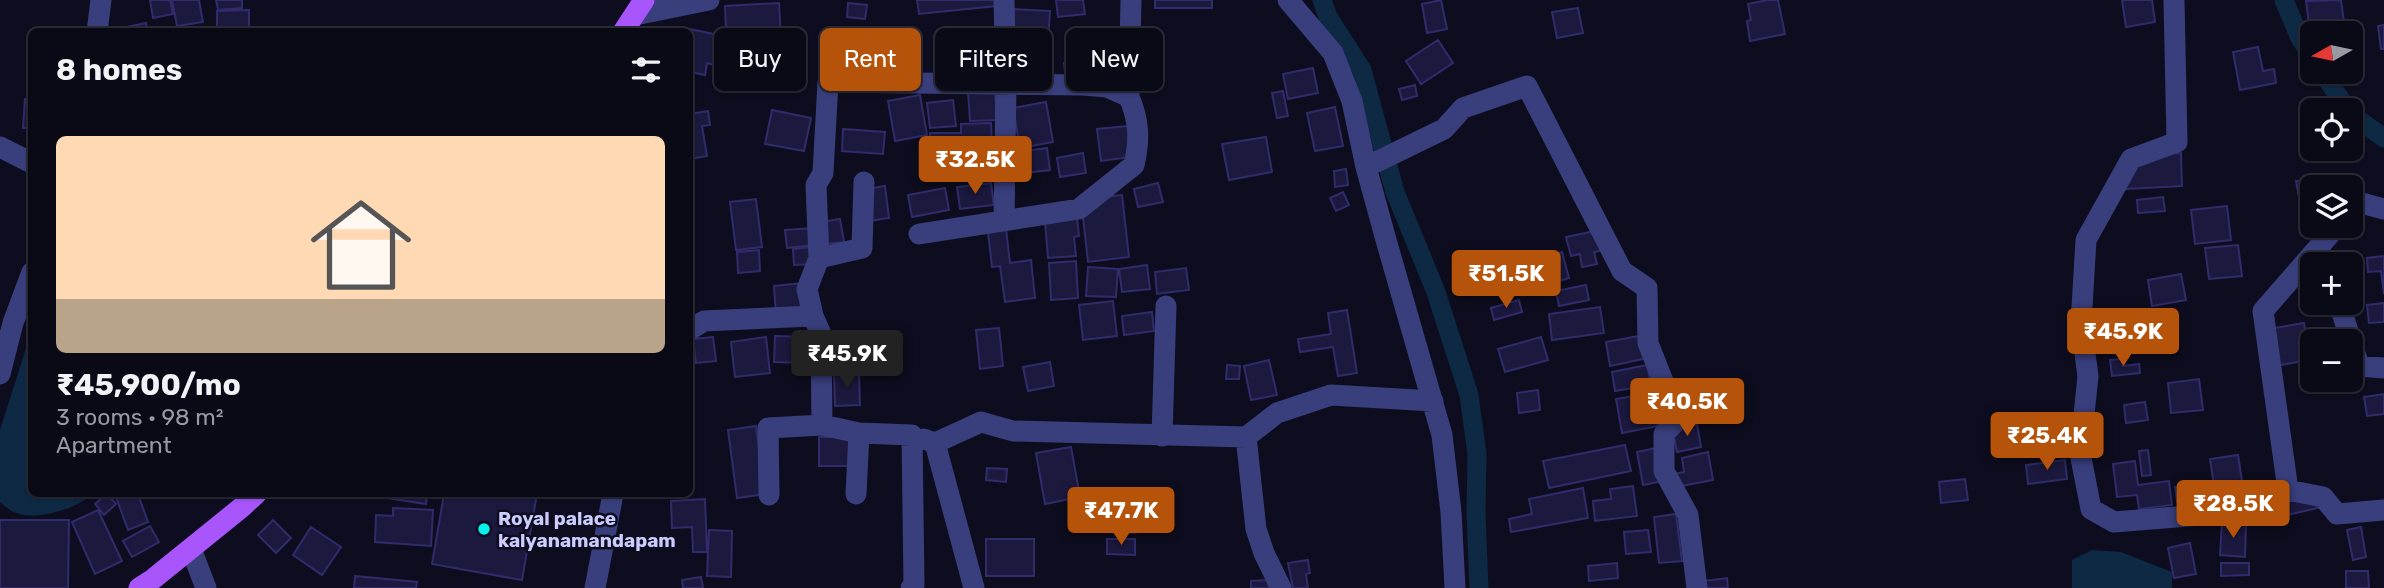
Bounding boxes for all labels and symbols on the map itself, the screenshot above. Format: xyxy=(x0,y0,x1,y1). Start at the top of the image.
north arrow xyxy=(2300,21,2362,84)
pin: ₹32.5K xyxy=(918,136,1032,196)
pin: ₹51.5K xyxy=(1449,250,1563,310)
pin: ₹45.9K xyxy=(2066,308,2180,368)
pin: ₹45.9K xyxy=(790,330,904,390)
pin: ₹40.5K xyxy=(1630,378,1744,438)
pin: ₹25.4K xyxy=(1990,412,2104,472)
pin: ₹28.5K xyxy=(2176,480,2290,540)
pin: ₹47.7K xyxy=(1064,488,1178,547)
place label: Royal palace kalyanamandapam xyxy=(498,507,676,552)
marker: Royal palace kalyanamandapam xyxy=(476,521,492,537)

